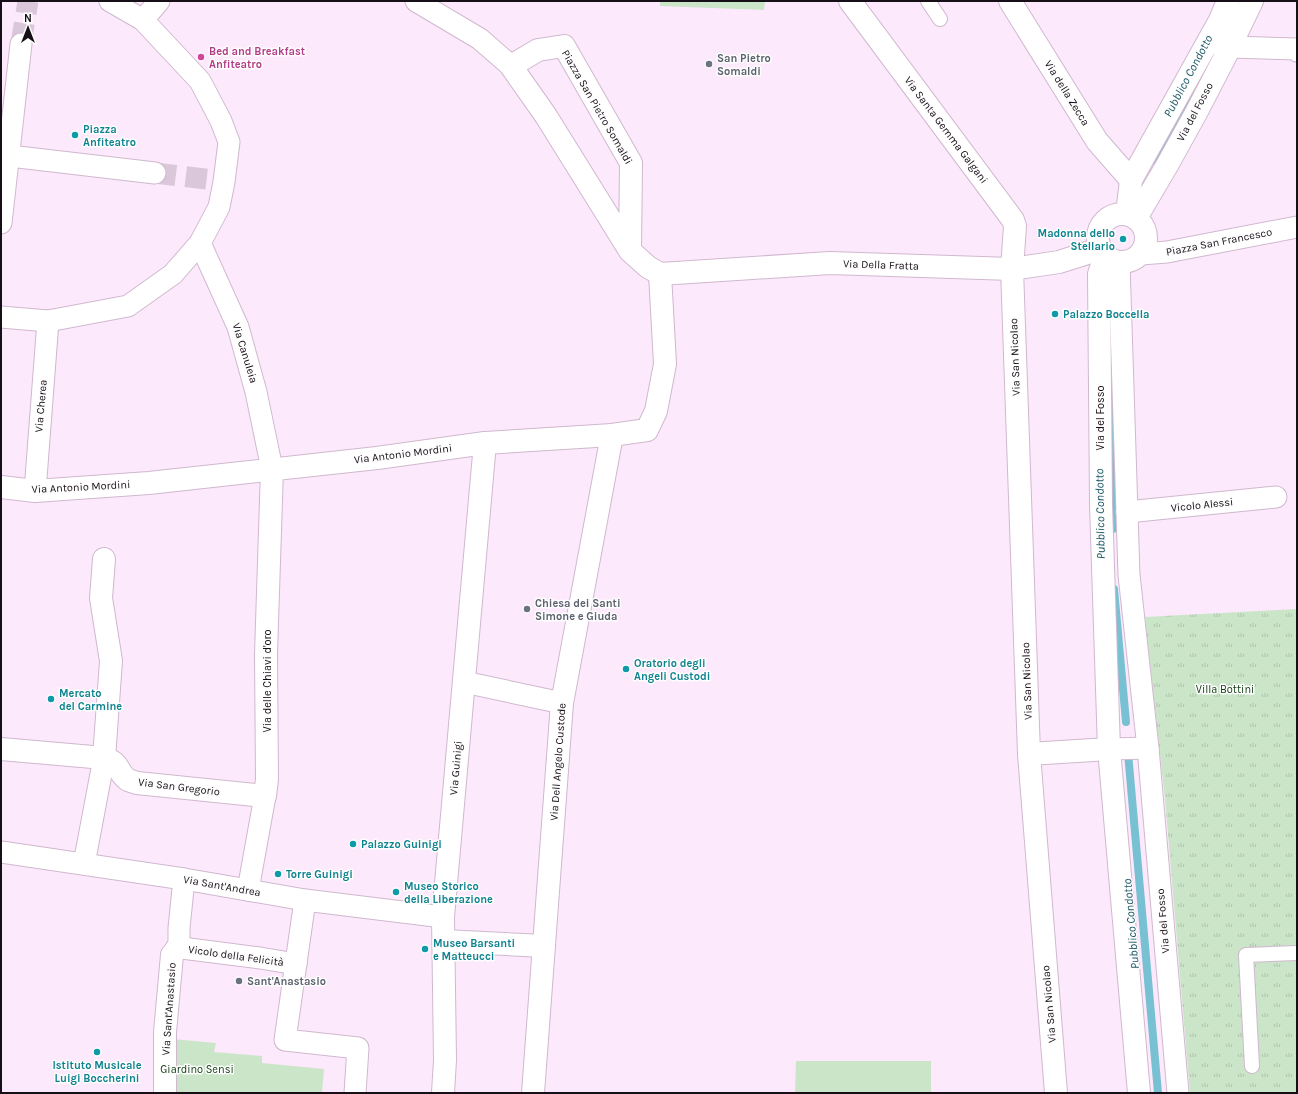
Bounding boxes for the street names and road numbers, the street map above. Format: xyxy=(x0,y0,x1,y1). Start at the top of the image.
street label: Piazza San Pietro Somaldi xyxy=(559,47,635,167)
street label: Via della Zecca xyxy=(1042,58,1092,128)
street label: Via Santa Gemma Galgani xyxy=(901,74,991,186)
street label: Via del Fosso xyxy=(1174,80,1216,144)
street label: Piazza San Francesco xyxy=(1165,225,1273,259)
street label: Via Della Fratta xyxy=(843,257,919,273)
street label: Via San Nicolao xyxy=(1007,318,1023,396)
street label: Via Canuleia xyxy=(230,321,260,385)
street label: Via Cherea xyxy=(32,379,50,433)
street label: Via del Fosso xyxy=(1094,385,1107,451)
street label: Via Antonio Mordini xyxy=(353,442,453,466)
street label: Via Antonio Mordini xyxy=(31,478,131,496)
street label: Vicolo Alessi xyxy=(1170,495,1234,515)
street label: Via delle Chiavi d'oro xyxy=(261,630,274,732)
street label: Via San Nicolao xyxy=(1019,642,1035,720)
street label: Via Dell Angelo Custode xyxy=(547,702,569,821)
street label: Via Guinigi xyxy=(447,740,465,796)
street label: Via San Gregorio xyxy=(137,776,221,798)
street label: Via Sant'Andrea xyxy=(182,873,262,899)
street label: Via del Fosso xyxy=(1154,888,1172,954)
street label: Vicolo della Felicità xyxy=(187,943,285,969)
street label: Via Sant'Anastasio xyxy=(159,962,179,1056)
street label: Via San Nicolao xyxy=(1039,965,1059,1043)

